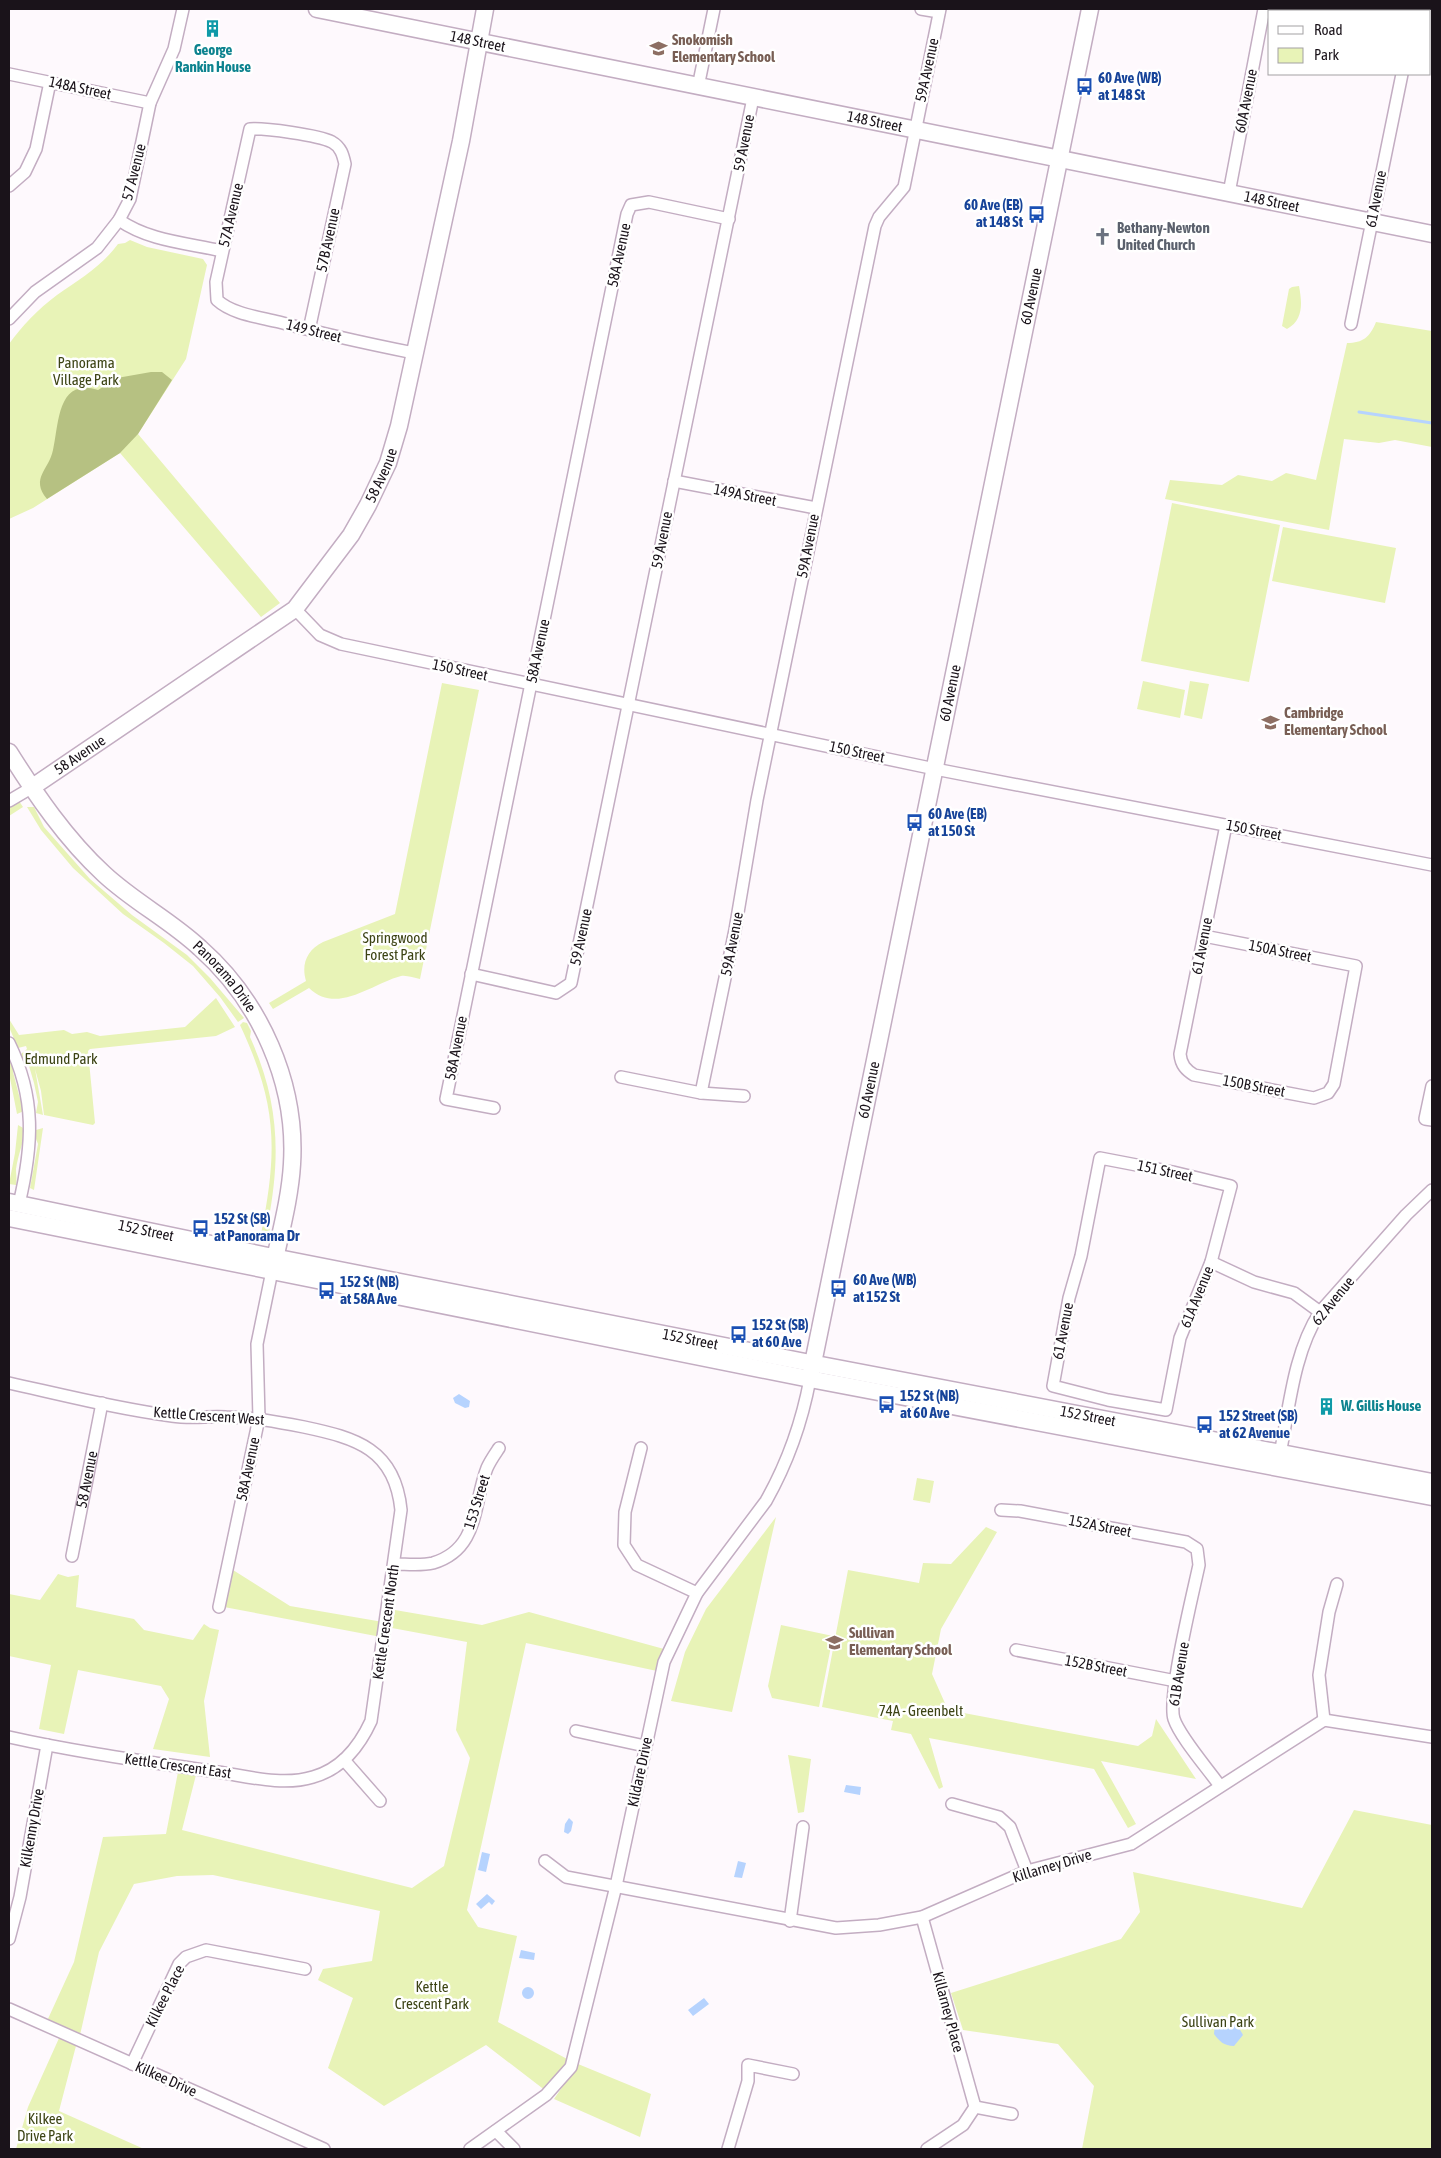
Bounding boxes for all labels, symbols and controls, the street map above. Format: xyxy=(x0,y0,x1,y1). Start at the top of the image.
legend xyxy=(1268,10,1431,75)
building icon: George Rankin House xyxy=(203,19,223,39)
text: Road xyxy=(1314,21,1343,38)
street label: 148 Street xyxy=(449,27,507,55)
place label: Snokomish Elementary School xyxy=(672,31,776,65)
street label: 59A Avenue xyxy=(911,36,942,103)
school or university icon: Snokomish Elementary School xyxy=(648,39,668,59)
place label: George Rankin House xyxy=(175,41,251,75)
text: Park xyxy=(1314,46,1339,63)
street label: 60A Avenue xyxy=(1231,67,1260,134)
place label: 60 Ave (WB) at 148 St xyxy=(1098,69,1162,103)
street label: 148A Street xyxy=(47,73,113,102)
bus stop icon: 60 Ave (WB) at 148 St xyxy=(1074,77,1094,97)
street label: 148 Street xyxy=(846,107,904,135)
street label: 59 Avenue xyxy=(730,113,757,173)
street label: 57 Avenue xyxy=(118,142,149,202)
street label: 61 Avenue xyxy=(1362,169,1389,229)
street label: 57A Avenue xyxy=(215,181,246,248)
street label: 148 Street xyxy=(1243,187,1301,215)
place label: 60 Ave (EB) at 148 St xyxy=(964,196,1024,230)
bus stop icon: 60 Ave (EB) at 148 St xyxy=(1027,204,1047,224)
street label: 57B Avenue xyxy=(312,206,343,273)
place label: Bethany-Newton United Church xyxy=(1117,219,1210,253)
street label: 58A Avenue xyxy=(603,221,634,288)
church icon: Bethany-Newton United Church xyxy=(1093,227,1113,247)
street label: 60 Avenue xyxy=(1017,266,1045,326)
street label: 149 Street xyxy=(285,315,343,346)
park label: Panorama Village Park xyxy=(53,354,119,388)
street label: 58 Avenue xyxy=(362,446,400,505)
street label: 149A Street xyxy=(712,480,778,509)
street label: 59 Avenue xyxy=(648,510,675,570)
street label: 59A Avenue xyxy=(793,512,822,579)
street label: 58A Avenue xyxy=(522,617,553,684)
street label: 150 Street xyxy=(431,655,489,684)
street label: 60 Avenue xyxy=(935,663,964,723)
place label: Cambridge Elementary School xyxy=(1284,704,1388,738)
school or university icon: Cambridge Elementary School xyxy=(1260,712,1280,732)
street label: 58 Avenue xyxy=(51,731,108,778)
street label: 150 Street xyxy=(828,737,886,766)
place label: 60 Ave (EB) at 150 St xyxy=(928,805,987,839)
bus stop icon: 60 Ave (EB) at 150 St xyxy=(904,813,924,833)
street label: 150 Street xyxy=(1225,816,1283,843)
street label: 59 Avenue xyxy=(566,907,595,967)
street label: 59A Avenue xyxy=(717,910,746,977)
street label: 61 Avenue xyxy=(1188,916,1215,976)
park label: Springwood Forest Park xyxy=(362,929,428,963)
street label: 150A Street xyxy=(1247,936,1313,965)
street label: Panorama Drive xyxy=(190,937,260,1015)
street label: 58A Avenue xyxy=(441,1014,470,1081)
park label: Edmund Park xyxy=(24,1050,98,1067)
street label: 60 Avenue xyxy=(854,1060,883,1120)
street label: 150B Street xyxy=(1221,1071,1287,1100)
street label: 151 Street xyxy=(1136,1156,1194,1185)
place label: 152 St (SB) at Panorama Dr xyxy=(214,1210,300,1244)
street label: 152 Street xyxy=(117,1216,175,1244)
bus stop icon: 152 St (SB) at Panorama Dr xyxy=(190,1218,210,1238)
street label: 61A Avenue xyxy=(1176,1263,1217,1330)
place label: 60 Ave (WB) at 152 St xyxy=(853,1271,917,1305)
place label: 152 St (NB) at 58A Ave xyxy=(340,1273,399,1307)
street label: 62 Avenue xyxy=(1308,1273,1357,1328)
bus stop icon: 60 Ave (WB) at 152 St xyxy=(829,1279,849,1299)
bus stop icon: 152 St (NB) at 58A Ave xyxy=(316,1281,336,1301)
street label: 61 Avenue xyxy=(1049,1301,1076,1361)
place label: 152 St (SB) at 60 Ave xyxy=(752,1316,809,1350)
bus stop icon: 152 St (SB) at 60 Ave xyxy=(728,1324,748,1344)
street label: 152 Street xyxy=(661,1325,720,1353)
place label: 152 St (NB) at 60 Ave xyxy=(900,1387,959,1421)
bus stop icon: 152 St (NB) at 60 Ave xyxy=(876,1395,896,1415)
building icon: W. Gillis House xyxy=(1317,1396,1337,1416)
place label: W. Gillis House xyxy=(1340,1397,1421,1414)
street label: 152 Street xyxy=(1059,1402,1117,1429)
street label: Kettle Crescent West xyxy=(153,1403,265,1428)
place label: 152 Street (SB) at 62 Avenue xyxy=(1219,1407,1298,1441)
bus stop icon: 152 Street (SB) at 62 Avenue xyxy=(1195,1415,1215,1435)
street label: 58A Avenue xyxy=(232,1435,263,1502)
street label: 58 Avenue xyxy=(73,1449,100,1509)
street label: 153 Street xyxy=(460,1473,493,1531)
street label: 152A Street xyxy=(1067,1511,1133,1540)
street label: Kettle Crescent North xyxy=(369,1563,402,1681)
place label: Sullivan Elementary School xyxy=(849,1624,953,1658)
school or university icon: Sullivan Elementary School xyxy=(825,1632,845,1652)
street label: 61B Avenue xyxy=(1165,1640,1192,1707)
street label: 152B Street xyxy=(1063,1651,1129,1680)
park label: 74A - Greenbelt xyxy=(879,1702,963,1719)
street label: Kildare Drive xyxy=(624,1735,655,1808)
street label: Kettle Crescent East xyxy=(124,1750,232,1781)
street label: Kilkenny Drive xyxy=(16,1787,47,1869)
street label: Killarney Drive xyxy=(1010,1845,1093,1886)
street label: Kilkee Place xyxy=(142,1962,187,2030)
street label: Killarney Place xyxy=(930,1970,967,2054)
park label: Kettle Crescent Park xyxy=(395,1978,470,2012)
park label: Sullivan Park xyxy=(1182,2013,1255,2030)
street label: Kilkee Drive xyxy=(133,2057,200,2100)
park label: Kilkee Drive Park xyxy=(17,2110,74,2144)

